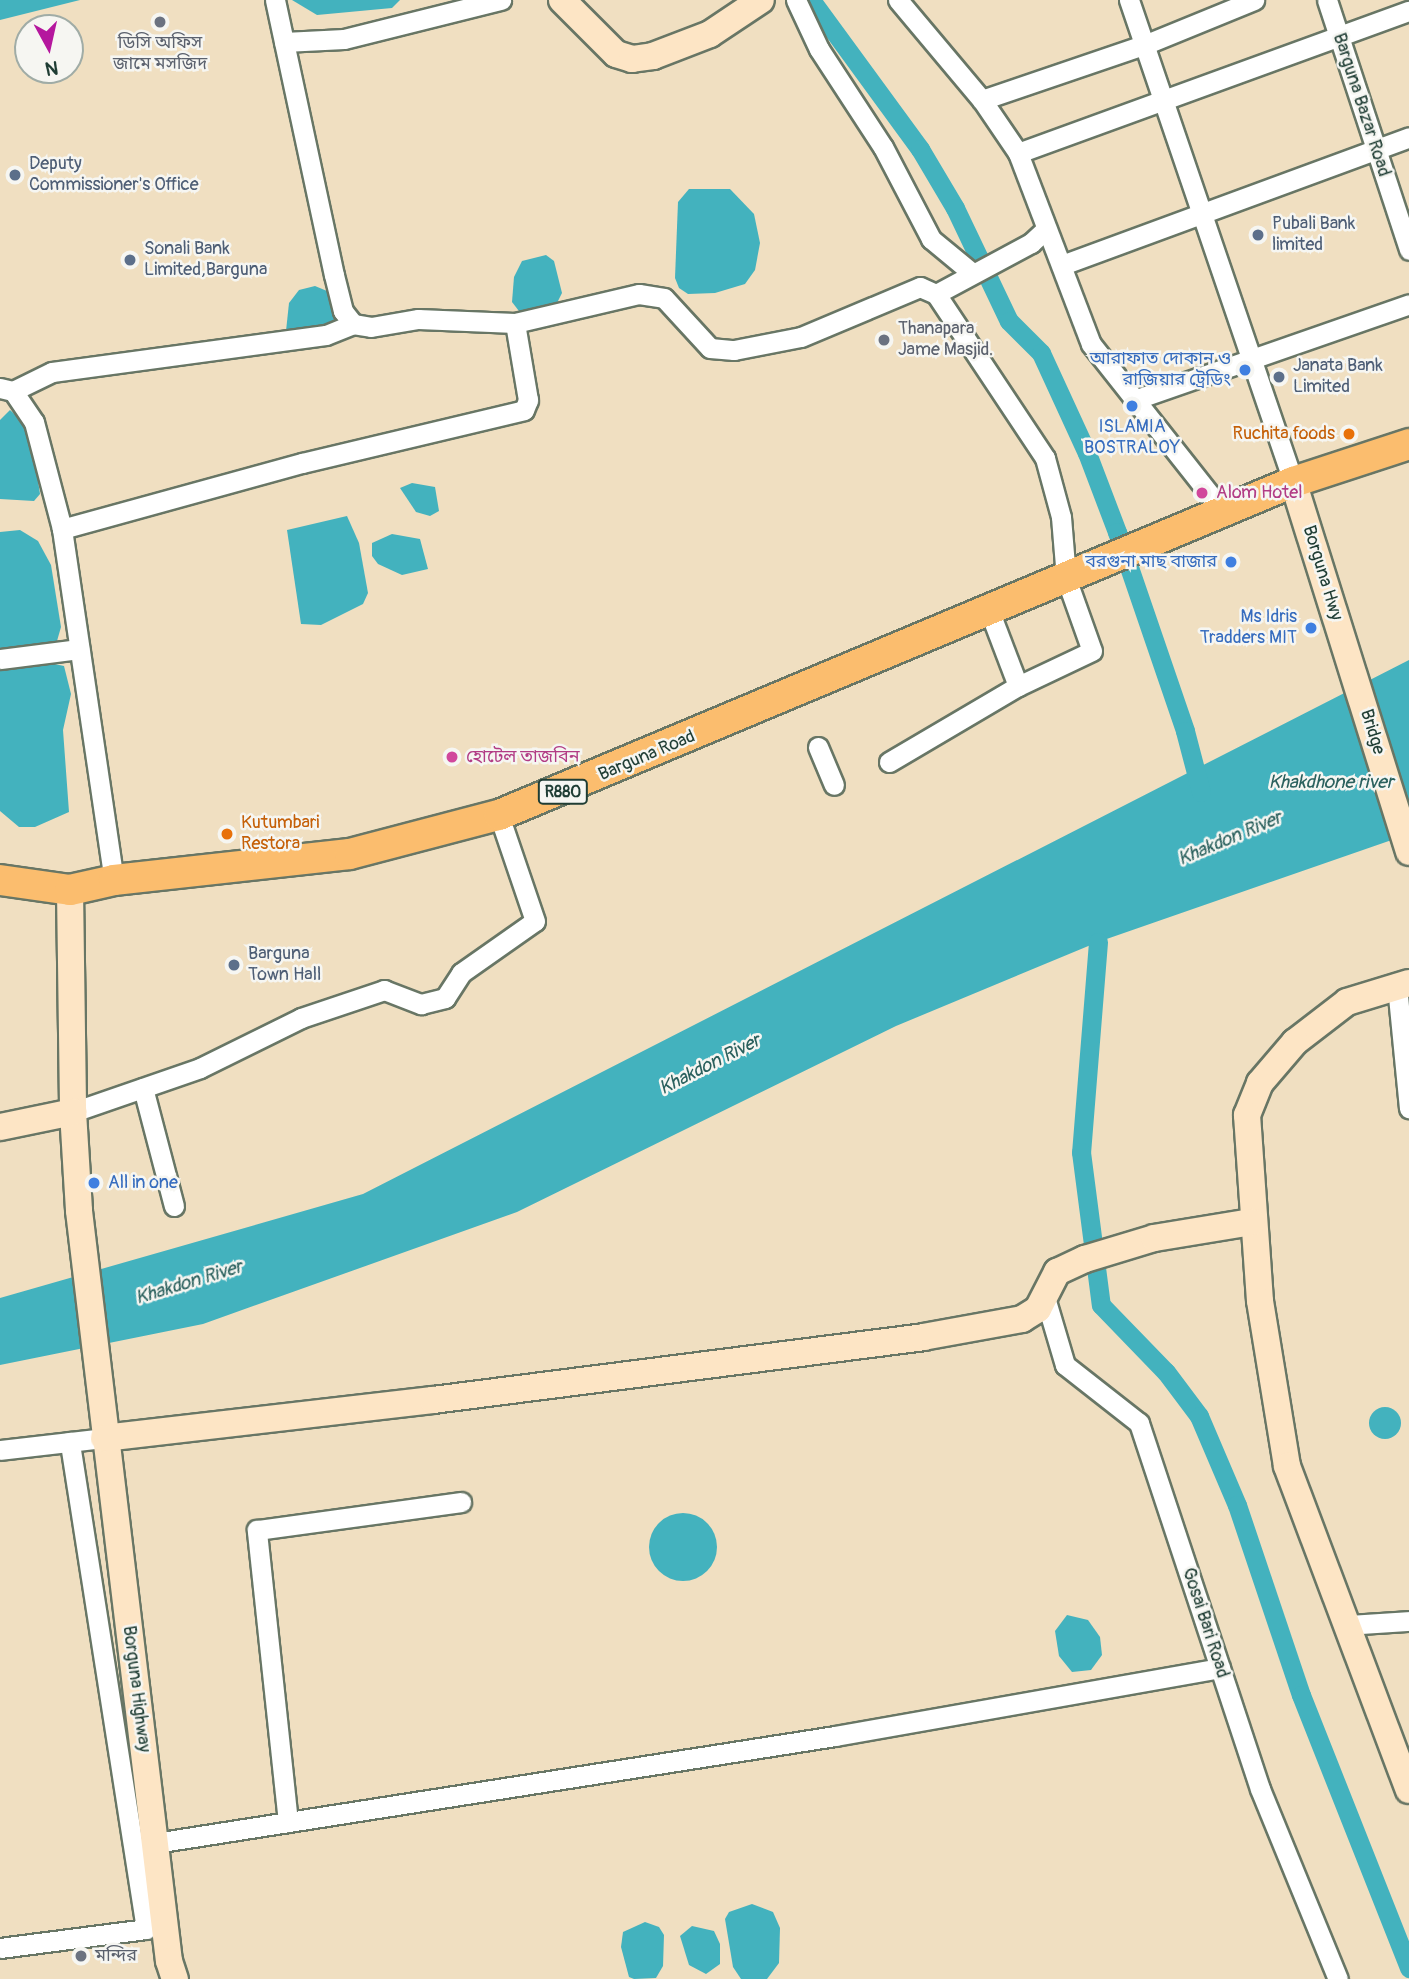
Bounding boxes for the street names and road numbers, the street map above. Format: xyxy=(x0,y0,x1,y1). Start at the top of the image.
street label: Barguna Bazar Road xyxy=(1328,31,1394,179)
street label: Borguna Hwy xyxy=(1297,523,1347,623)
street label: Bridge xyxy=(1355,707,1389,757)
street label: Barguna Road xyxy=(595,726,699,786)
road number: R880 xyxy=(537,779,589,804)
street label: Gosai Bari Road xyxy=(1177,1565,1233,1681)
street label: Borguna Highway xyxy=(118,1624,154,1754)

